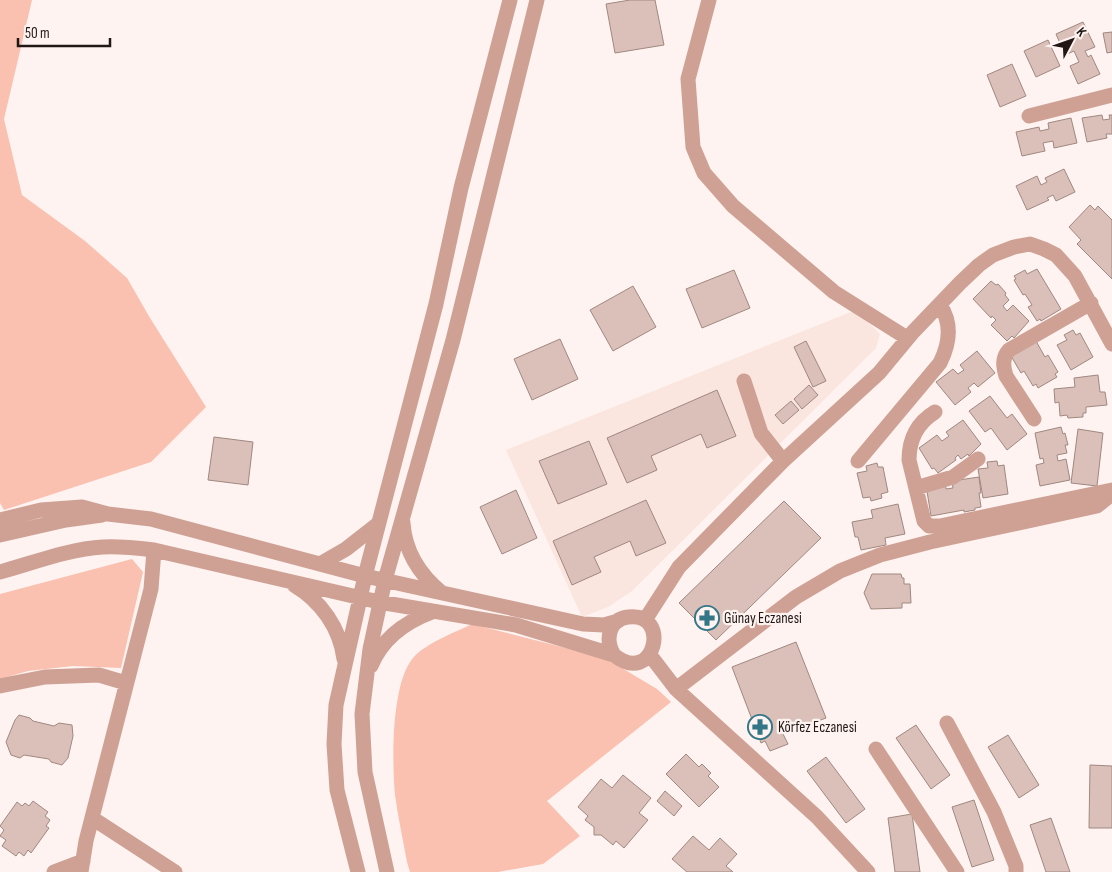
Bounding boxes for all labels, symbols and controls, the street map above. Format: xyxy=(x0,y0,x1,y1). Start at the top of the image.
scale bar xyxy=(18,15,110,47)
north arrow xyxy=(1047,15,1097,65)
text: 50 m xyxy=(25,24,50,43)
text: K xyxy=(1073,24,1090,40)
pharmacy icon: Günay Eczanesi xyxy=(694,605,720,631)
place label: Günay Eczanesi xyxy=(724,609,802,628)
pharmacy icon: Körfez Eczanesi xyxy=(747,714,773,740)
place label: Körfez Eczanesi xyxy=(778,718,857,737)

